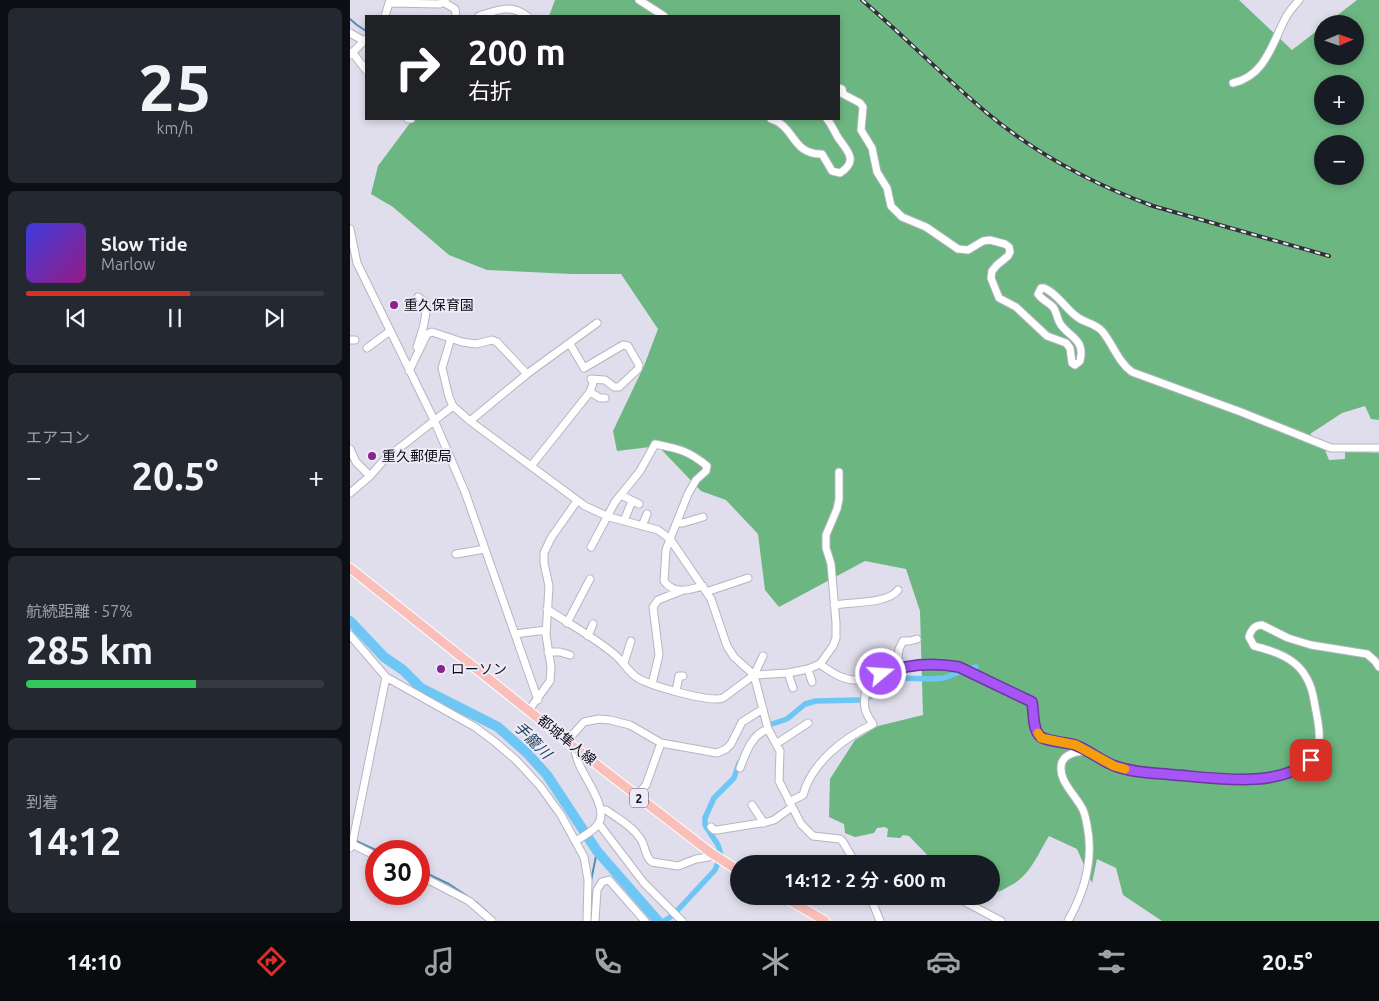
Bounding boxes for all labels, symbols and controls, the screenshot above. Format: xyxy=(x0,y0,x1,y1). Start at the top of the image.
north arrow xyxy=(1314,15,1364,65)
map controls xyxy=(1314,15,1364,185)
text: 200 m xyxy=(468,32,566,72)
icon: right xyxy=(385,35,450,100)
text: 25 xyxy=(138,50,212,123)
button: + xyxy=(1314,75,1364,125)
text: 右折 xyxy=(468,78,512,103)
text: km/h xyxy=(157,119,193,137)
button: − xyxy=(1314,135,1364,185)
text: Slow Tide xyxy=(101,233,188,255)
text: Marlow xyxy=(101,255,155,273)
place label: 重久保育園 xyxy=(404,297,474,313)
marker: 重久保育園 xyxy=(388,299,400,311)
icon: previous xyxy=(62,304,90,332)
icon: pause xyxy=(161,304,189,332)
icon: next xyxy=(260,304,288,332)
text: エアコン xyxy=(26,428,90,446)
place label: 重久郵便局 xyxy=(382,448,452,464)
marker: 重久郵便局 xyxy=(366,450,378,462)
text: 20.5° xyxy=(131,455,219,497)
text: − xyxy=(26,461,42,492)
text: + xyxy=(308,461,324,492)
text: 航続距離 · 57% xyxy=(26,602,133,620)
text: 285 km xyxy=(26,629,153,671)
position arrow xyxy=(854,647,906,699)
place label: ローソン xyxy=(451,661,507,677)
marker: ローソン xyxy=(435,663,447,675)
street label: 都城隼人線 xyxy=(535,712,599,768)
water label: 手籠川 xyxy=(511,718,556,763)
pin xyxy=(1290,739,1332,781)
icon: arrive xyxy=(1297,746,1325,774)
road number: 2 xyxy=(630,788,648,808)
text: 到着 xyxy=(26,793,58,811)
text: 14:12 xyxy=(26,820,121,862)
speed limit sign: 30 xyxy=(365,840,430,905)
text: 14:12 · 2 分 · 600 m xyxy=(784,869,946,891)
icon: directions xyxy=(254,944,289,979)
icon: music xyxy=(422,944,457,979)
icon: phone xyxy=(590,944,625,979)
icon: climate xyxy=(758,944,793,979)
icon: car xyxy=(926,944,961,979)
icon: filters xyxy=(1094,944,1129,979)
text: 14:10 xyxy=(66,949,122,974)
text: 20.5° xyxy=(1262,949,1312,974)

